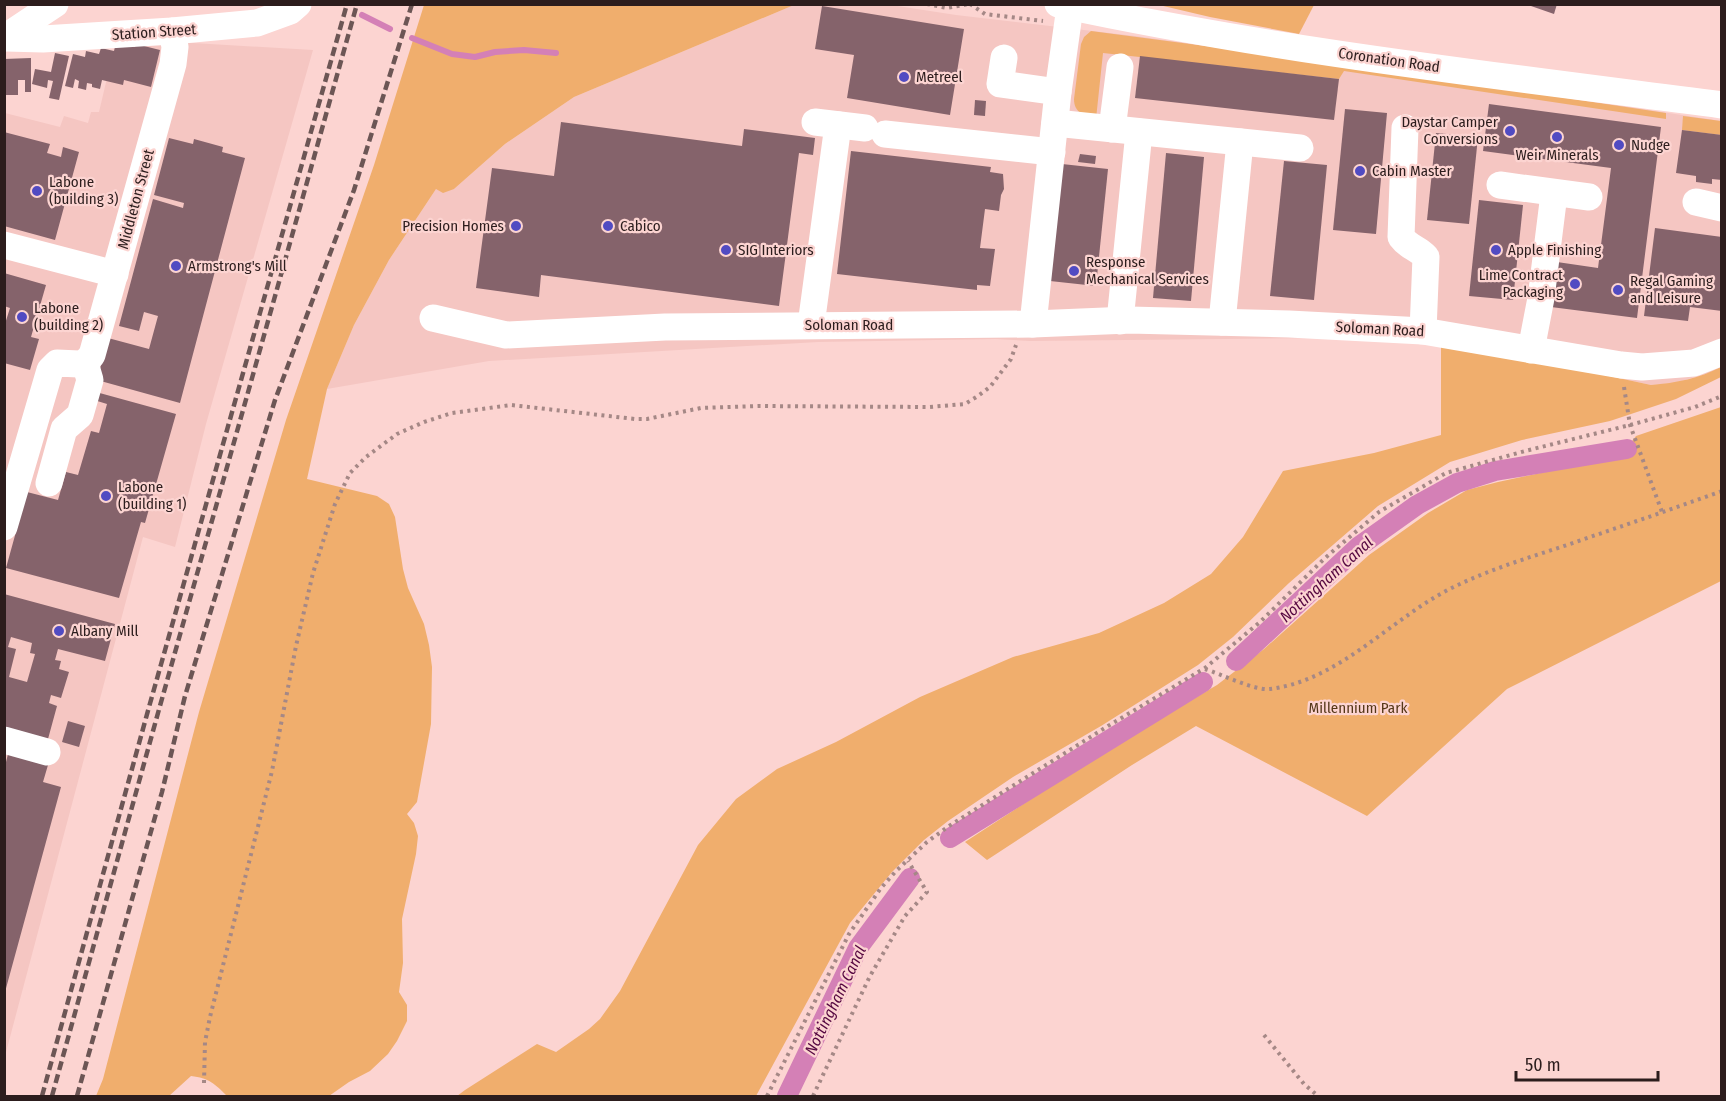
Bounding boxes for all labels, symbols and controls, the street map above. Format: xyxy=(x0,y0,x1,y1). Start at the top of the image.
street label: Station Street xyxy=(111,20,197,44)
street label: Coronation Road xyxy=(1337,44,1441,76)
place label: Metreel xyxy=(916,68,963,86)
marker: Metreel xyxy=(897,70,911,84)
place label: Daystar Camper Conversions xyxy=(1401,113,1499,148)
marker: Daystar Camper Conversions xyxy=(1503,124,1517,138)
marker: Weir Minerals xyxy=(1550,130,1564,144)
place label: Nudge xyxy=(1631,136,1670,154)
marker: Nudge xyxy=(1612,138,1626,152)
place label: Weir Minerals xyxy=(1515,146,1599,164)
street label: Middleton Street xyxy=(114,147,158,251)
place label: Cabin Master xyxy=(1372,162,1452,180)
marker: Cabin Master xyxy=(1353,164,1367,178)
place label: Labone (building 3) xyxy=(49,173,118,208)
marker: Labone (building 3) xyxy=(30,184,44,198)
place label: Precision Homes xyxy=(402,217,504,235)
place label: Cabico xyxy=(620,217,661,235)
marker: Precision Homes xyxy=(509,219,523,233)
marker: Cabico xyxy=(601,219,615,233)
place label: SIG Interiors xyxy=(738,241,814,259)
place label: Apple Finishing xyxy=(1508,241,1601,259)
marker: SIG Interiors xyxy=(719,243,733,257)
marker: Apple Finishing xyxy=(1489,243,1503,257)
place label: Response Mechanical Services xyxy=(1086,253,1209,288)
place label: Armstrong's Mill xyxy=(188,257,287,275)
marker: Armstrong's Mill xyxy=(169,259,183,273)
marker: Response Mechanical Services xyxy=(1067,264,1081,278)
place label: Lime Contract Packaging xyxy=(1479,266,1563,301)
place label: Regal Gaming and Leisure xyxy=(1630,272,1713,307)
marker: Lime Contract Packaging xyxy=(1568,277,1582,291)
marker: Regal Gaming and Leisure xyxy=(1611,283,1625,297)
place label: Labone (building 2) xyxy=(34,299,103,334)
marker: Labone (building 2) xyxy=(15,310,29,324)
street label: Soloman Road xyxy=(805,316,893,334)
street label: Soloman Road xyxy=(1335,318,1425,340)
place label: Labone (building 1) xyxy=(118,478,187,513)
marker: Labone (building 1) xyxy=(99,489,113,503)
water label: Nottingham Canal xyxy=(1276,533,1377,626)
place label: Albany Mill xyxy=(71,622,138,640)
marker: Albany Mill xyxy=(52,624,66,638)
park label: Millennium Park xyxy=(1309,699,1407,717)
water label: Nottingham Canal xyxy=(801,943,870,1058)
scale bar xyxy=(1516,1044,1658,1082)
text: 50 m xyxy=(1525,1054,1561,1076)

